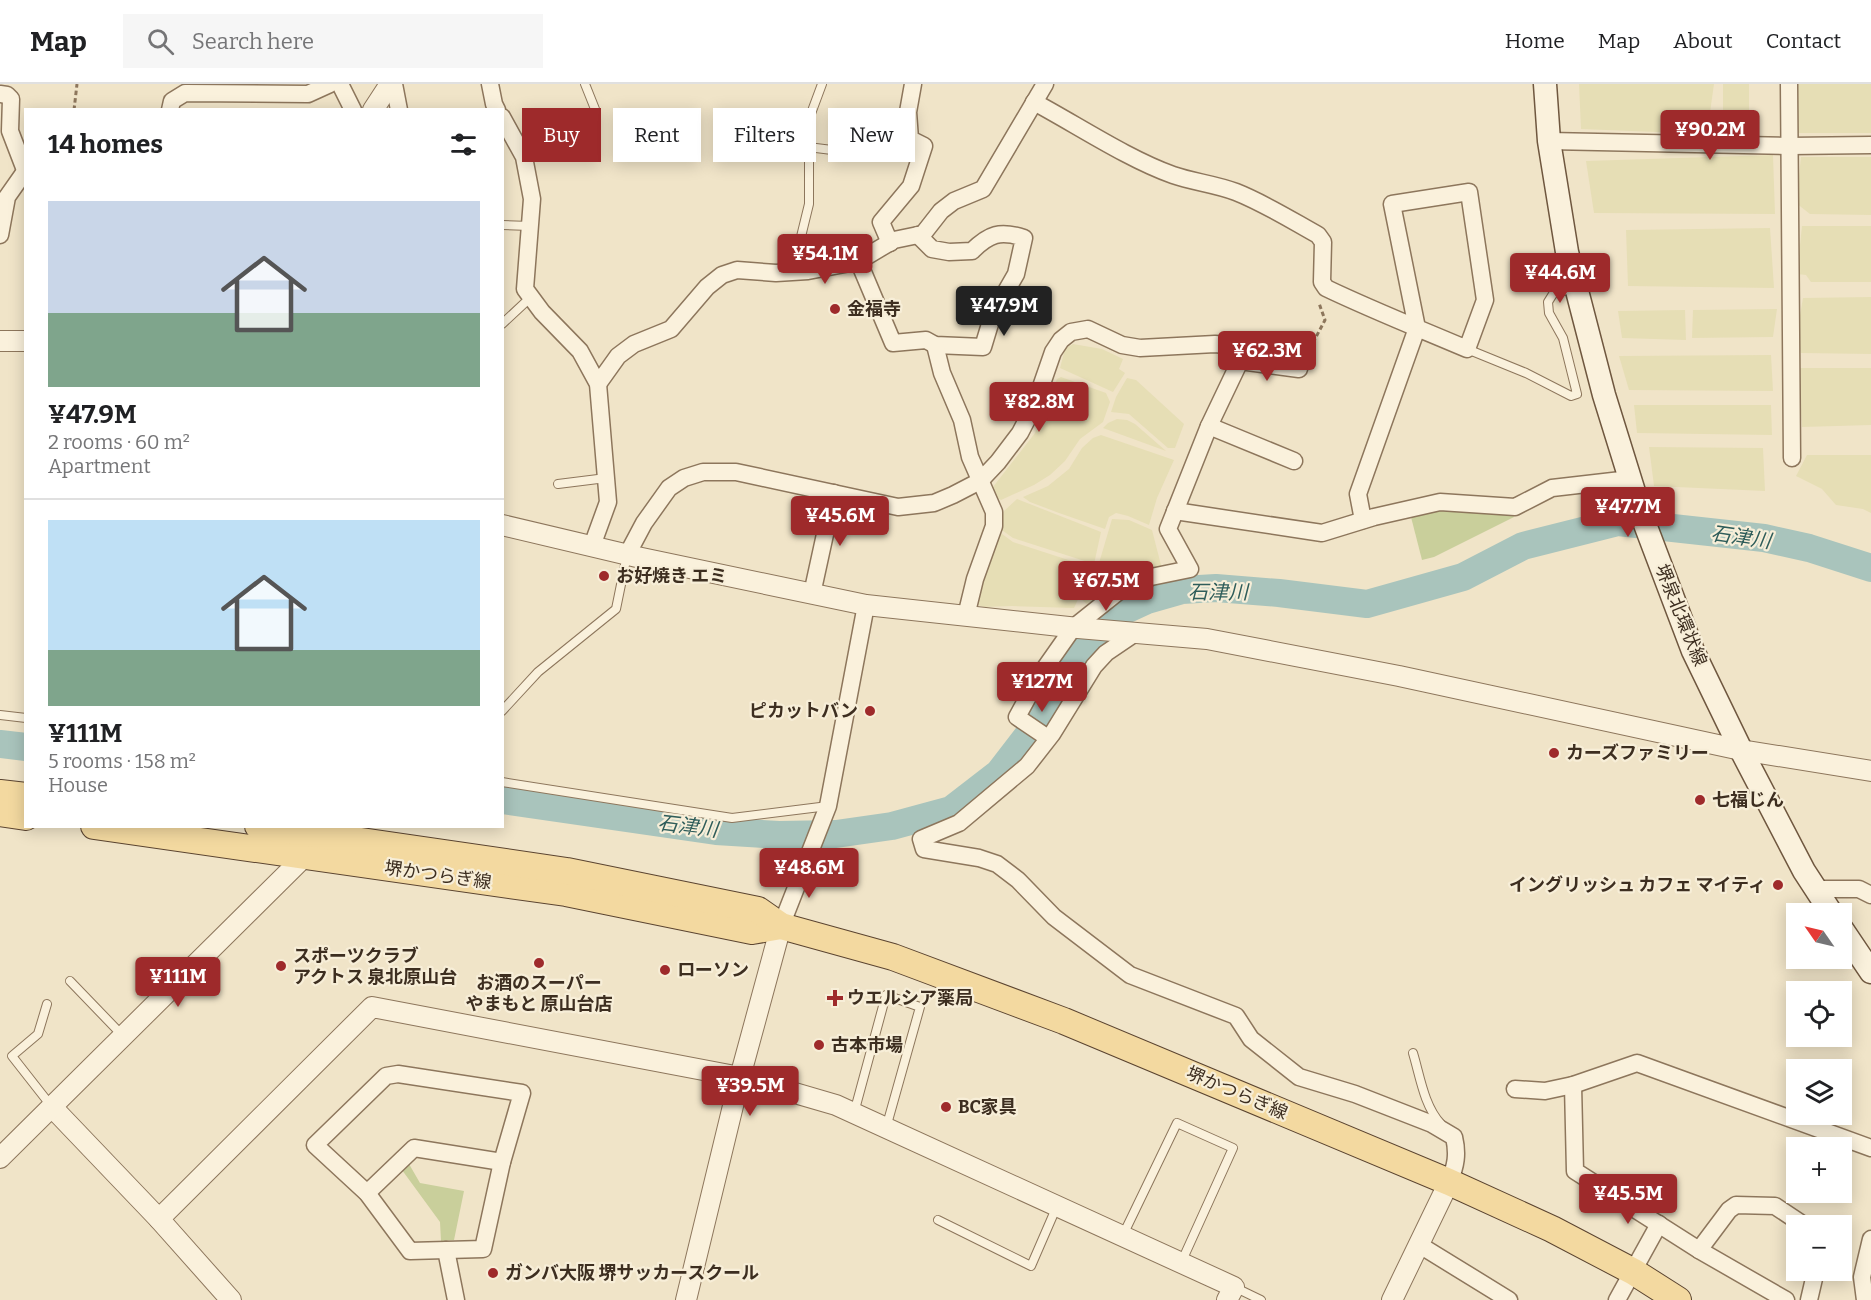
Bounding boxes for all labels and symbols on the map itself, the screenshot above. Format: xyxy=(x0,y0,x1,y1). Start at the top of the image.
pin: ¥90.2M xyxy=(1661,110,1759,161)
pin: ¥54.1M xyxy=(776,234,874,285)
pin: ¥44.6M xyxy=(1511,253,1609,304)
pin: ¥47.9M xyxy=(955,286,1053,337)
place label: 金福寺 xyxy=(847,298,901,320)
marker: 金福寺 xyxy=(828,302,842,316)
pin: ¥62.3M xyxy=(1218,331,1316,382)
pin: ¥82.8M xyxy=(990,382,1088,433)
pin: ¥47.7M xyxy=(1579,487,1677,538)
pin: ¥45.6M xyxy=(791,496,889,547)
water label: 石津川 xyxy=(1710,521,1774,553)
pin: ¥67.5M xyxy=(1057,561,1155,612)
street label: 堺泉北環状線 xyxy=(1651,561,1711,669)
place label: お好焼き エミ xyxy=(616,565,727,587)
marker: お好焼き エミ xyxy=(597,569,611,583)
water label: 石津川 xyxy=(1188,580,1250,604)
pin: ¥127M xyxy=(1000,662,1084,713)
place label: ピカットバン xyxy=(749,700,858,722)
marker: ピカットバン xyxy=(863,704,877,718)
place label: カーズファミリー xyxy=(1566,742,1709,764)
marker: カーズファミリー xyxy=(1547,746,1561,760)
place label: 七福じん xyxy=(1712,789,1784,811)
marker: 七福じん xyxy=(1693,793,1707,807)
water label: 石津川 xyxy=(657,810,721,842)
pin: ¥48.6M xyxy=(760,848,858,899)
street label: 堺かつらぎ線 xyxy=(383,857,493,893)
place label: イングリッシュ カフェ マイティ xyxy=(1509,874,1766,896)
marker: イングリッシュ カフェ マイティ xyxy=(1771,878,1785,892)
north arrow xyxy=(1786,903,1852,969)
place label: スポーツクラブ アクトス 泉北原山台 xyxy=(293,945,457,988)
marker: お酒のスーパー やまもと 原山台店 xyxy=(532,956,546,970)
pin: ¥111M xyxy=(136,957,220,1008)
marker: スポーツクラブ アクトス 泉北原山台 xyxy=(274,959,288,973)
place label: ローソン xyxy=(677,959,749,981)
marker: ローソン xyxy=(658,963,672,977)
place label: お酒のスーパー やまもと 原山台店 xyxy=(466,972,612,1015)
place label: ウエルシア薬局 xyxy=(847,987,973,1009)
marker: ウエルシア薬局 xyxy=(828,991,842,1005)
place label: 古本市場 xyxy=(831,1034,903,1056)
marker: 古本市場 xyxy=(812,1038,826,1052)
street label: 堺かつらぎ線 xyxy=(1183,1062,1291,1124)
pin: ¥39.5M xyxy=(701,1066,799,1117)
place label: BC家具 xyxy=(958,1096,1017,1118)
marker: BC家具 xyxy=(939,1100,953,1114)
pin: ¥45.5M xyxy=(1579,1174,1677,1225)
place label: ガンバ大阪 堺サッカースクール xyxy=(505,1262,759,1284)
marker: ガンバ大阪 堺サッカースクール xyxy=(486,1266,500,1280)

